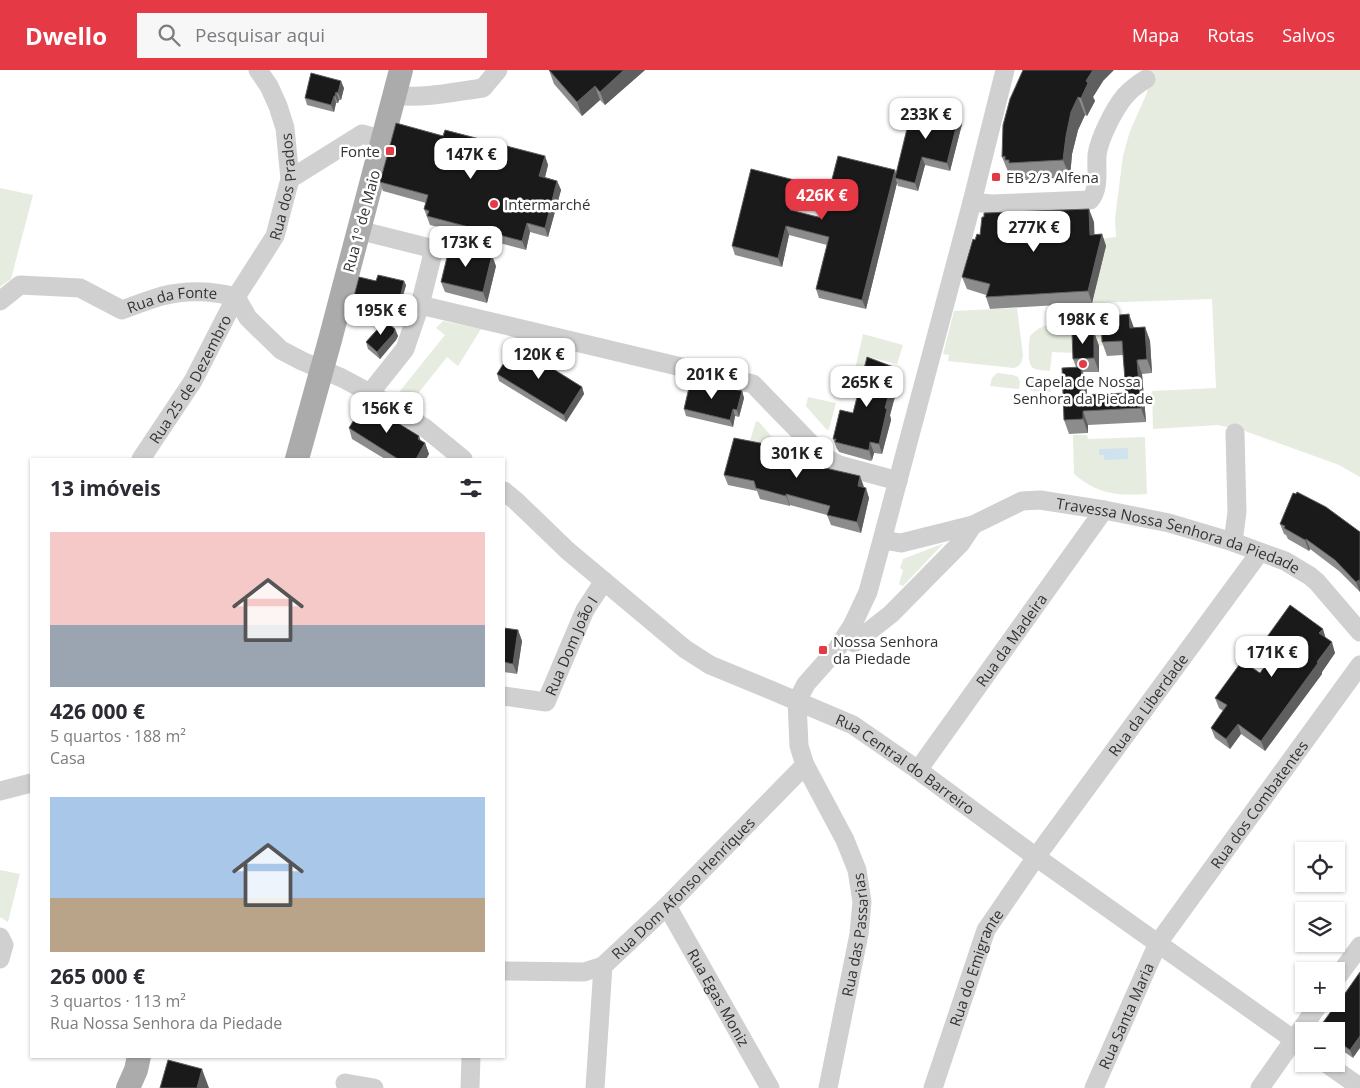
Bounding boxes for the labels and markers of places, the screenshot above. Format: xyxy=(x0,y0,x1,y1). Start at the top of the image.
pin: 233K € xyxy=(885,98,967,140)
pin: 147K € xyxy=(430,138,512,180)
place label: Fonte xyxy=(340,141,380,161)
marker: Fonte xyxy=(384,145,396,157)
place label: EB 2/3 Alfena xyxy=(1006,167,1099,187)
marker: EB 2/3 Alfena xyxy=(990,171,1002,183)
pin: 426K € xyxy=(781,178,863,221)
place label: Intermarché xyxy=(504,194,590,214)
marker: Intermarché xyxy=(488,198,500,210)
pin: 277K € xyxy=(993,210,1075,253)
pin: 173K € xyxy=(425,226,507,268)
pin: 195K € xyxy=(340,294,422,336)
pin: 198K € xyxy=(1042,302,1124,345)
pin: 120K € xyxy=(498,338,580,380)
pin: 201K € xyxy=(671,358,753,400)
marker: Capela de Nossa Senhora da Piedade xyxy=(1077,358,1089,370)
pin: 265K € xyxy=(826,366,908,408)
place label: Capela de Nossa Senhora da Piedade xyxy=(1013,371,1153,408)
pin: 156K € xyxy=(346,392,428,434)
pin: 301K € xyxy=(756,436,838,479)
place label: Nossa Senhora da Piedade xyxy=(833,631,938,668)
pin: 171K € xyxy=(1231,636,1313,678)
marker: Nossa Senhora da Piedade xyxy=(817,644,829,656)

